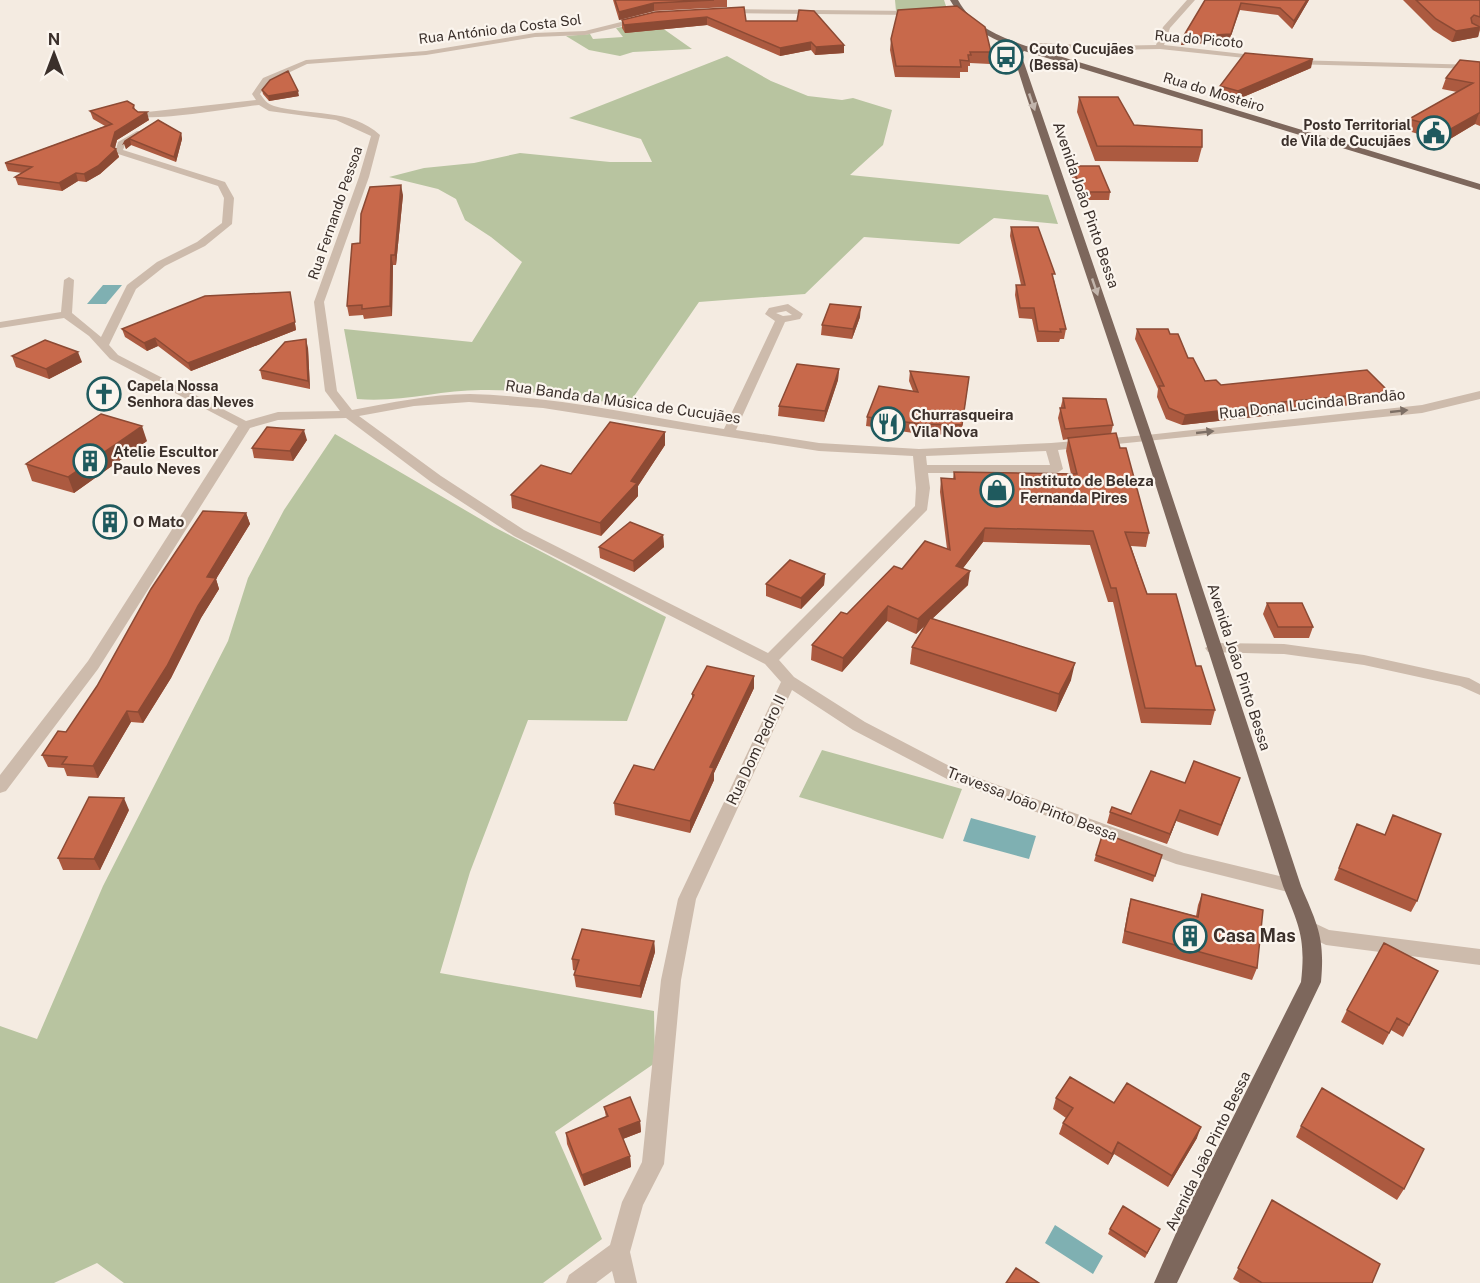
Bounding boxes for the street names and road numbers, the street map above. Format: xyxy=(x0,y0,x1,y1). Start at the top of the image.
street label: Rua António da Costa Sol xyxy=(418,11,582,47)
street label: Rua do Picoto xyxy=(1154,27,1244,51)
street label: Rua do Mosteiro xyxy=(1161,69,1267,115)
street label: Avenida João Pinto Bessa xyxy=(1050,119,1123,290)
street label: Rua Fernando Pessoa xyxy=(305,144,365,282)
street label: Rua Banda da Música de Cucujães xyxy=(504,377,742,426)
street label: Rua Dona Lucinda Brandão xyxy=(1218,385,1406,422)
street label: Avenida João Pinto Bessa xyxy=(1204,581,1275,753)
street label: Rua Dom Pedro II xyxy=(723,692,788,807)
street label: Travessa João Pinto Bessa xyxy=(945,763,1120,844)
street label: Avenida João Pinto Bessa xyxy=(1162,1068,1254,1233)

